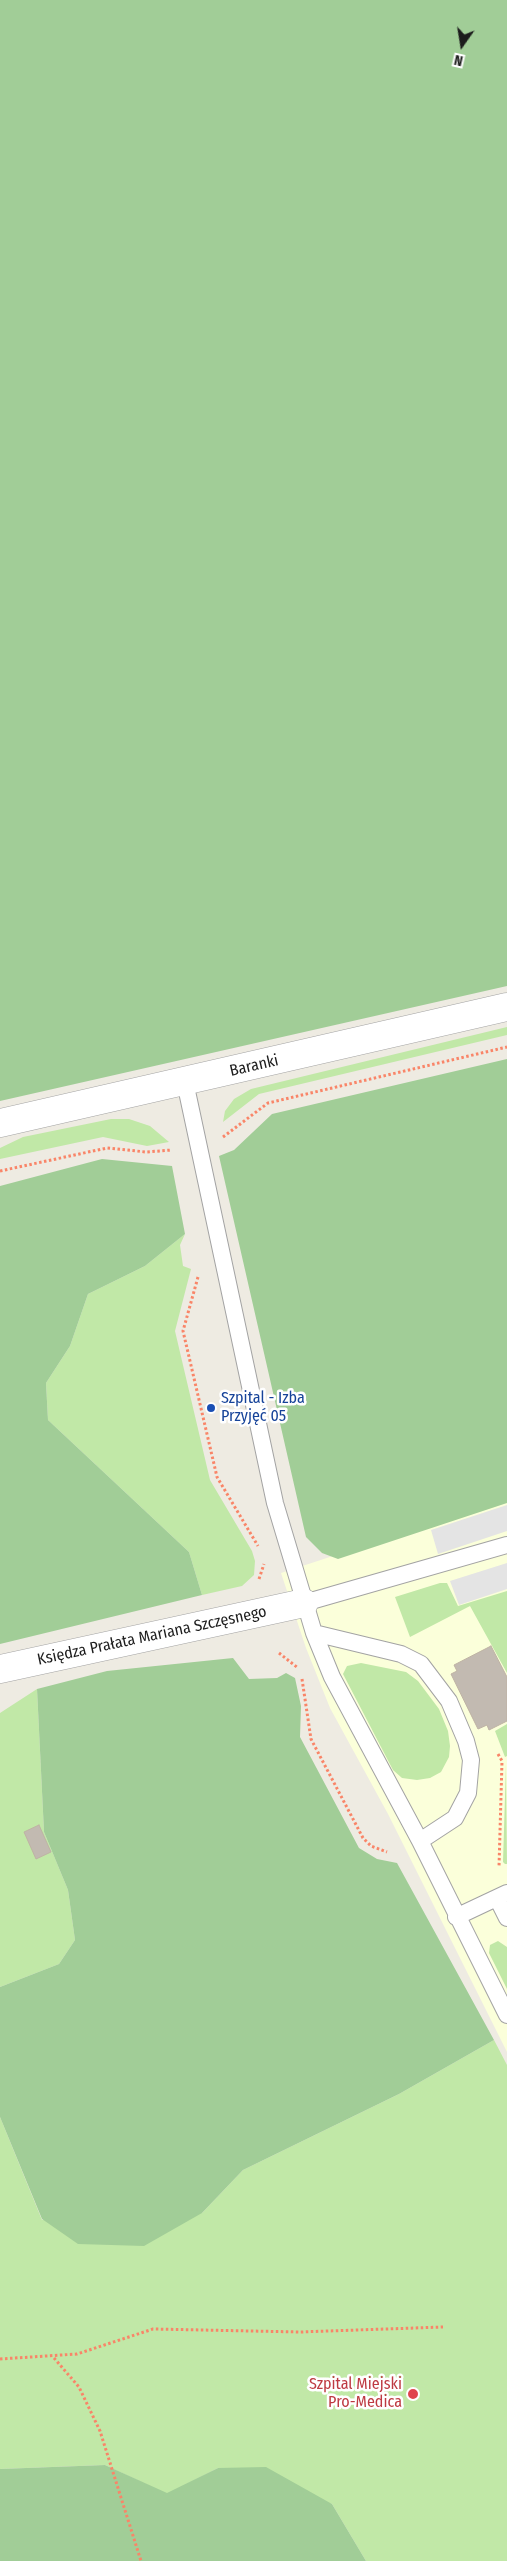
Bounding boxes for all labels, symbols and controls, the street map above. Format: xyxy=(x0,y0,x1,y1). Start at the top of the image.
north arrow xyxy=(437,20,487,70)
text: N xyxy=(453,51,465,69)
street label: Baranki xyxy=(228,1051,280,1081)
place label: Szpital - Izba Przyjęć 05 xyxy=(221,1389,305,1427)
marker: Szpital - Izba Przyjęć 05 xyxy=(205,1402,217,1414)
street label: Księdza Prałata Mariana Szczęsnego xyxy=(36,1602,268,1670)
place label: Szpital Miejski Pro-Medica xyxy=(309,2375,402,2413)
marker: Szpital Miejski Pro-Medica xyxy=(406,2387,420,2401)

